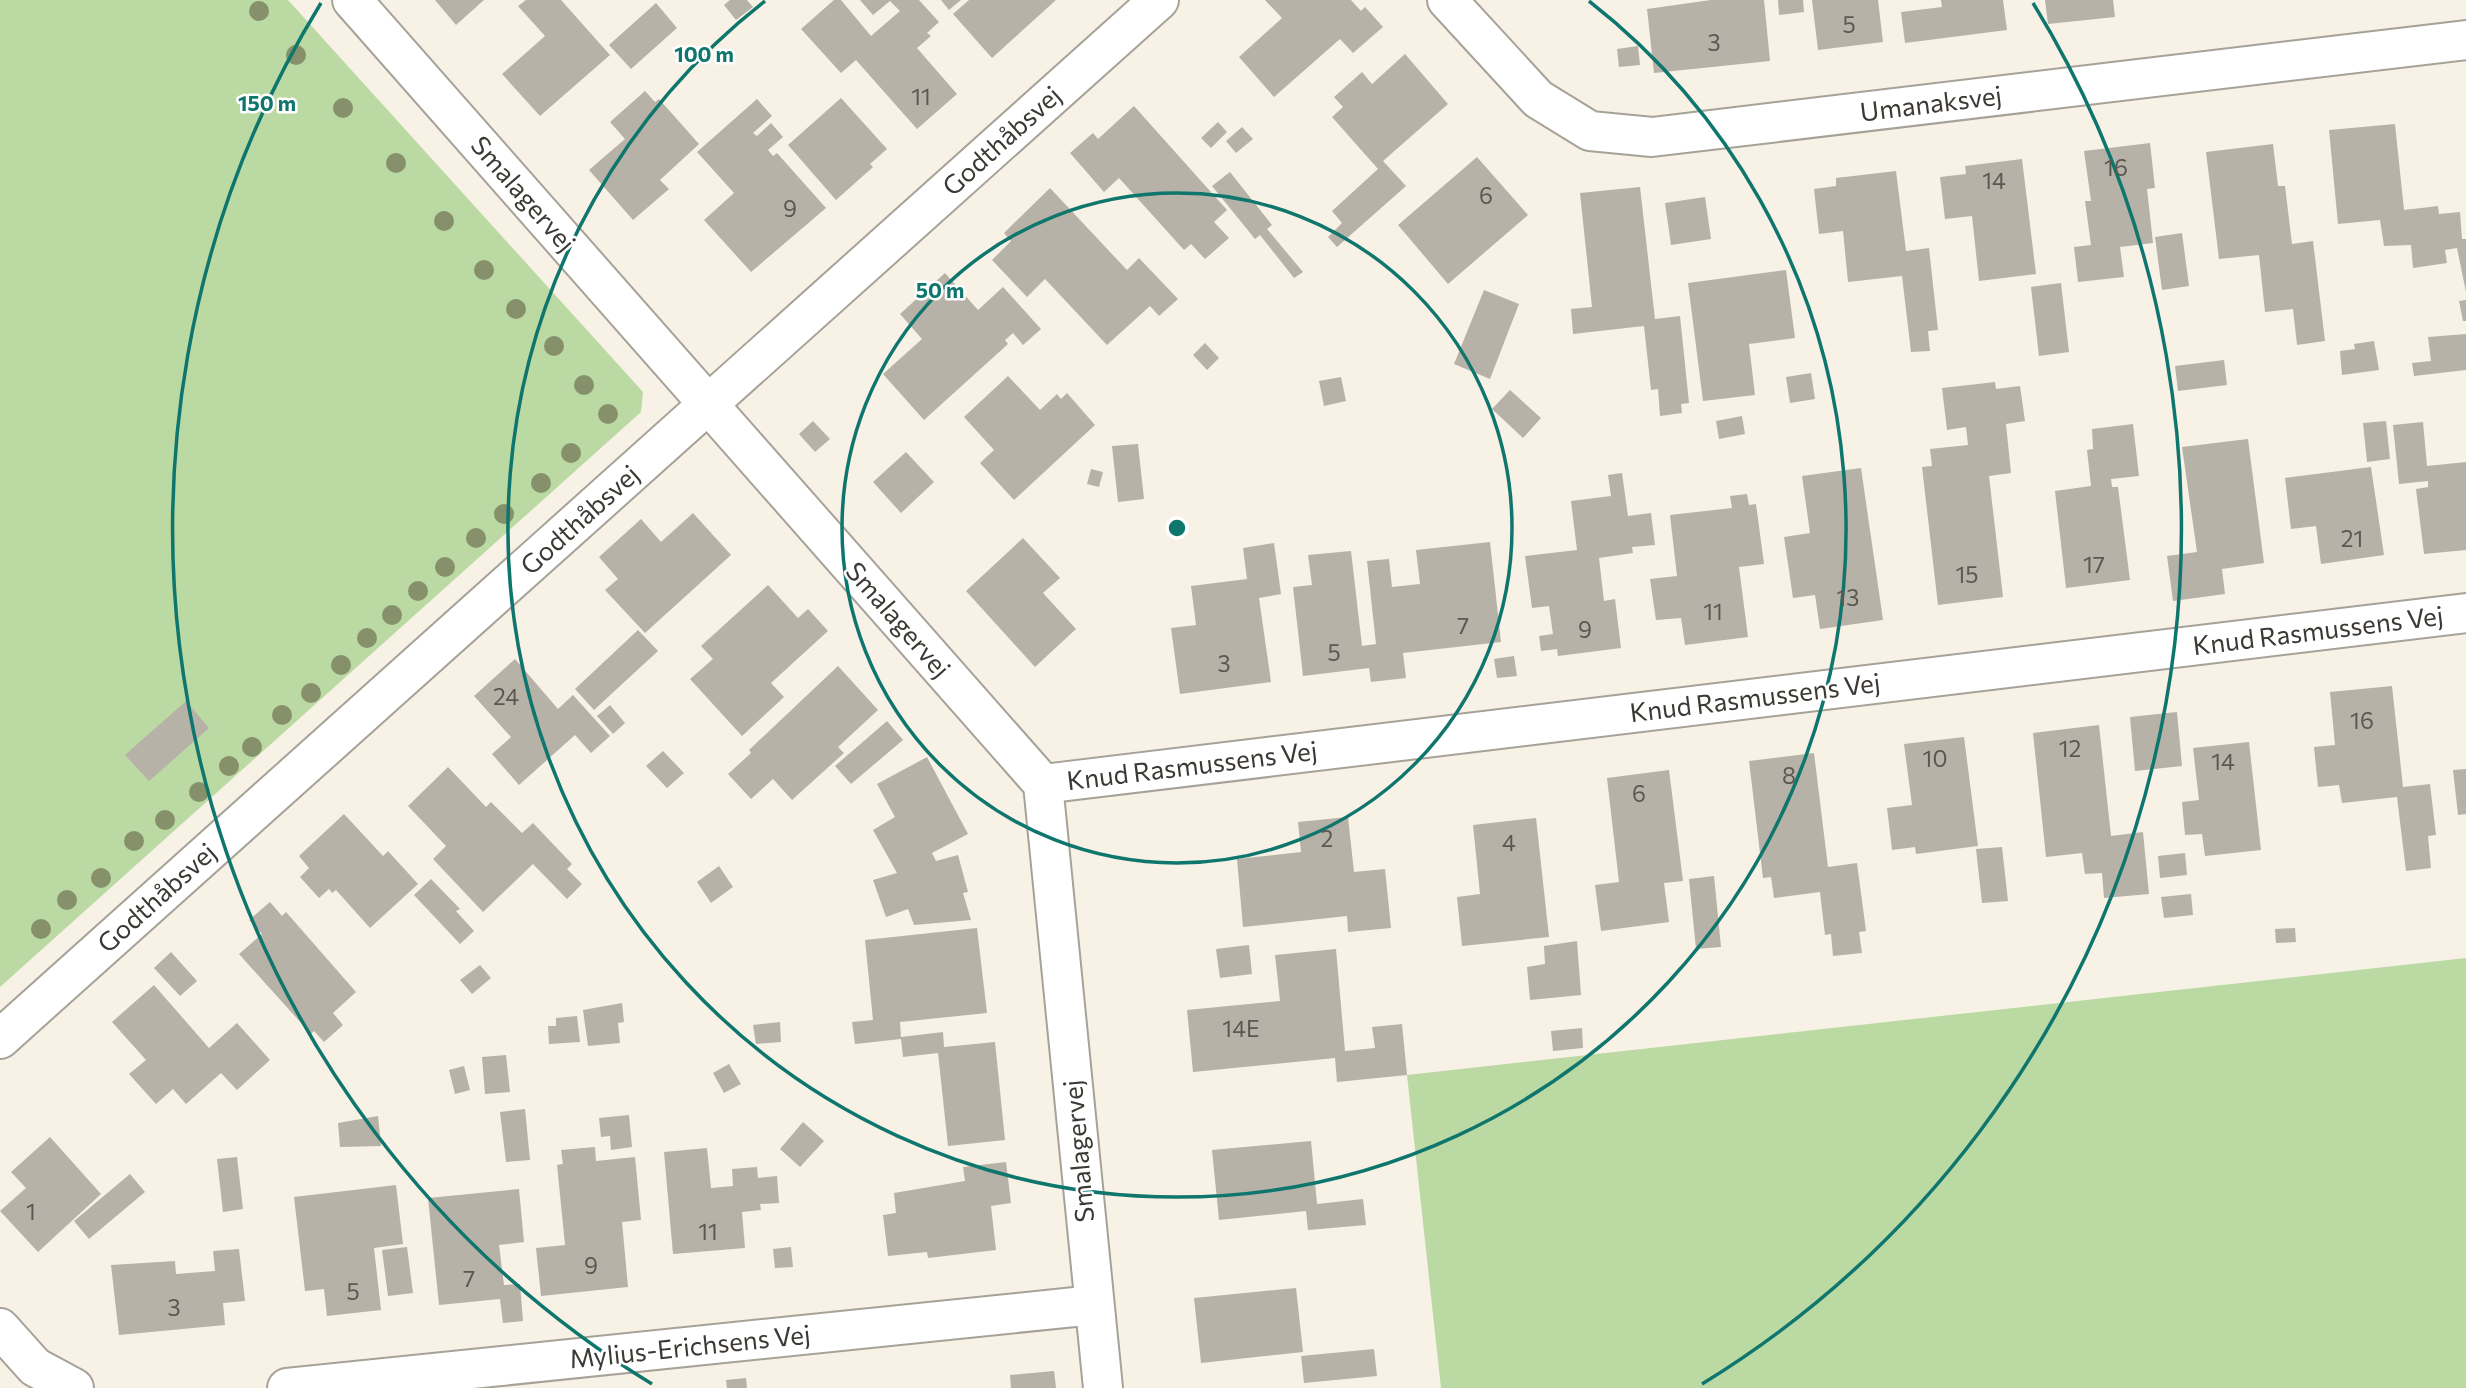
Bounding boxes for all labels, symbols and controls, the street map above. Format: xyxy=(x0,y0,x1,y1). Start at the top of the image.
house number: 5 xyxy=(1842,10,1856,38)
house number: 3 xyxy=(1707,28,1721,56)
text: 100 m xyxy=(674,41,734,66)
street label: Umanaksvej xyxy=(1858,78,2004,127)
street label: Godthåbsvej xyxy=(935,79,1067,201)
house number: 11 xyxy=(911,82,931,110)
text: 150 m xyxy=(238,90,296,115)
street label: Smalagervej xyxy=(466,129,583,257)
house number: 16 xyxy=(2104,153,2128,181)
house number: 14 xyxy=(1982,166,2006,194)
house number: 6 xyxy=(1479,181,1493,209)
house number: 9 xyxy=(783,194,797,222)
text: 50 m xyxy=(916,277,964,302)
street label: Godthåbsvej xyxy=(513,458,645,580)
centre of rings xyxy=(1165,516,1189,540)
house number: 21 xyxy=(2341,524,2363,552)
house number: 17 xyxy=(2083,550,2105,578)
street label: Smalagervej xyxy=(841,555,958,683)
house number: 15 xyxy=(1955,560,1979,588)
house number: 13 xyxy=(1837,583,1859,611)
house number: 11 xyxy=(1703,597,1723,625)
street label: Knud Rasmussens Vej xyxy=(2191,599,2445,660)
house number: 7 xyxy=(1457,611,1469,639)
house number: 9 xyxy=(1578,615,1592,643)
house number: 5 xyxy=(1327,638,1341,666)
house number: 3 xyxy=(1217,649,1231,677)
street label: Knud Rasmussens Vej xyxy=(1628,666,1882,727)
house number: 24 xyxy=(493,682,519,710)
house number: 16 xyxy=(2350,706,2374,734)
street label: Knud Rasmussens Vej xyxy=(1065,734,1319,795)
house number: 12 xyxy=(2059,734,2081,762)
house number: 10 xyxy=(1923,744,1947,772)
house number: 14 xyxy=(2211,747,2235,775)
house number: 8 xyxy=(1782,761,1796,789)
house number: 6 xyxy=(1632,779,1646,807)
house number: 2 xyxy=(1321,824,1333,852)
house number: 4 xyxy=(1502,828,1516,856)
street label: Godthåbsvej xyxy=(90,836,222,958)
house number: 14E xyxy=(1222,1014,1260,1042)
street label: Smalagervej xyxy=(1056,1079,1099,1224)
house number: 1 xyxy=(26,1197,36,1225)
house number: 11 xyxy=(698,1217,718,1245)
house number: 9 xyxy=(584,1251,598,1279)
house number: 7 xyxy=(463,1264,475,1292)
house number: 5 xyxy=(346,1277,360,1305)
house number: 3 xyxy=(167,1293,181,1321)
street label: Mylius-Erichsens Vej xyxy=(568,1317,812,1374)

